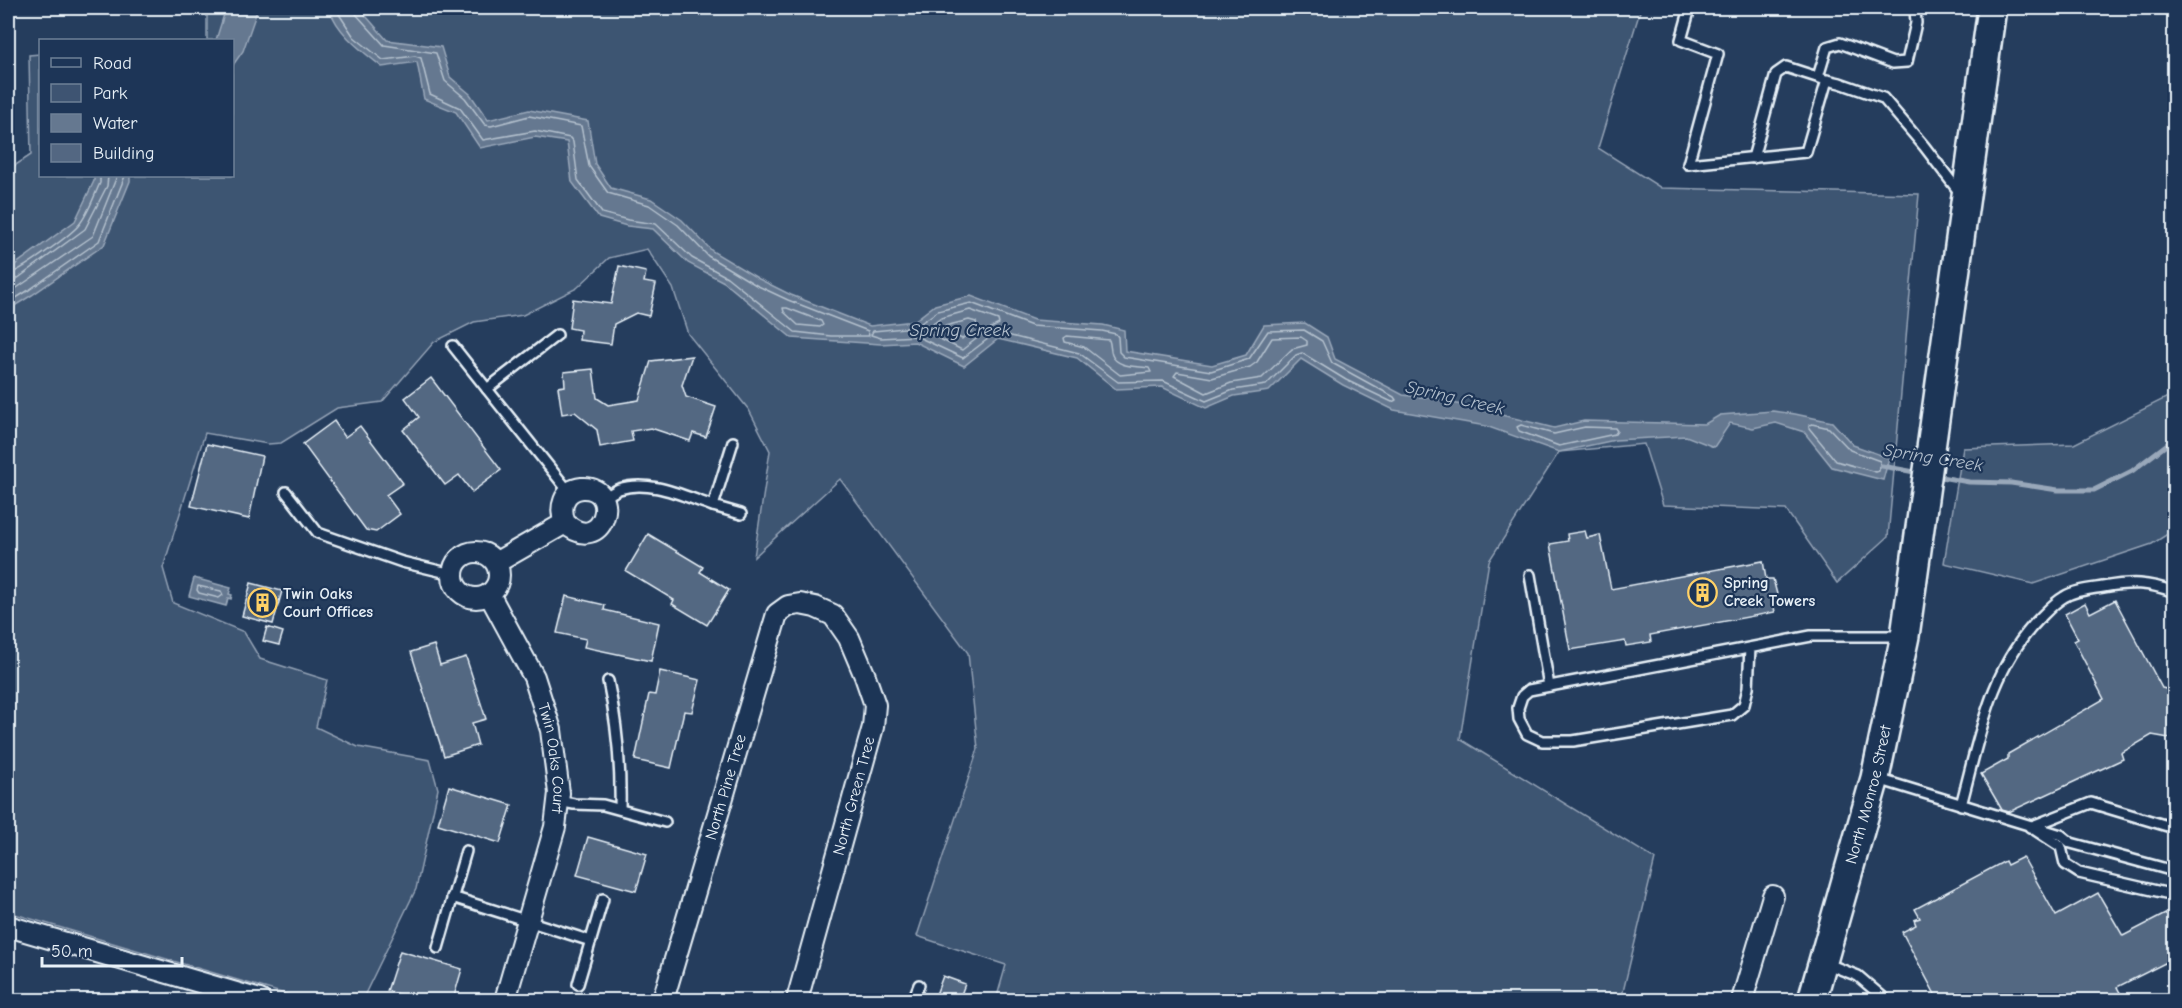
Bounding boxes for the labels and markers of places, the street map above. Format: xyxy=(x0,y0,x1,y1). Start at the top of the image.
place label: Spring Creek Towers xyxy=(1724,574,1815,610)
building icon: Spring Creek Towers xyxy=(1687,576,1719,608)
place label: Twin Oaks Court Offices xyxy=(283,585,373,621)
building icon: Twin Oaks Court Offices xyxy=(246,587,278,619)

